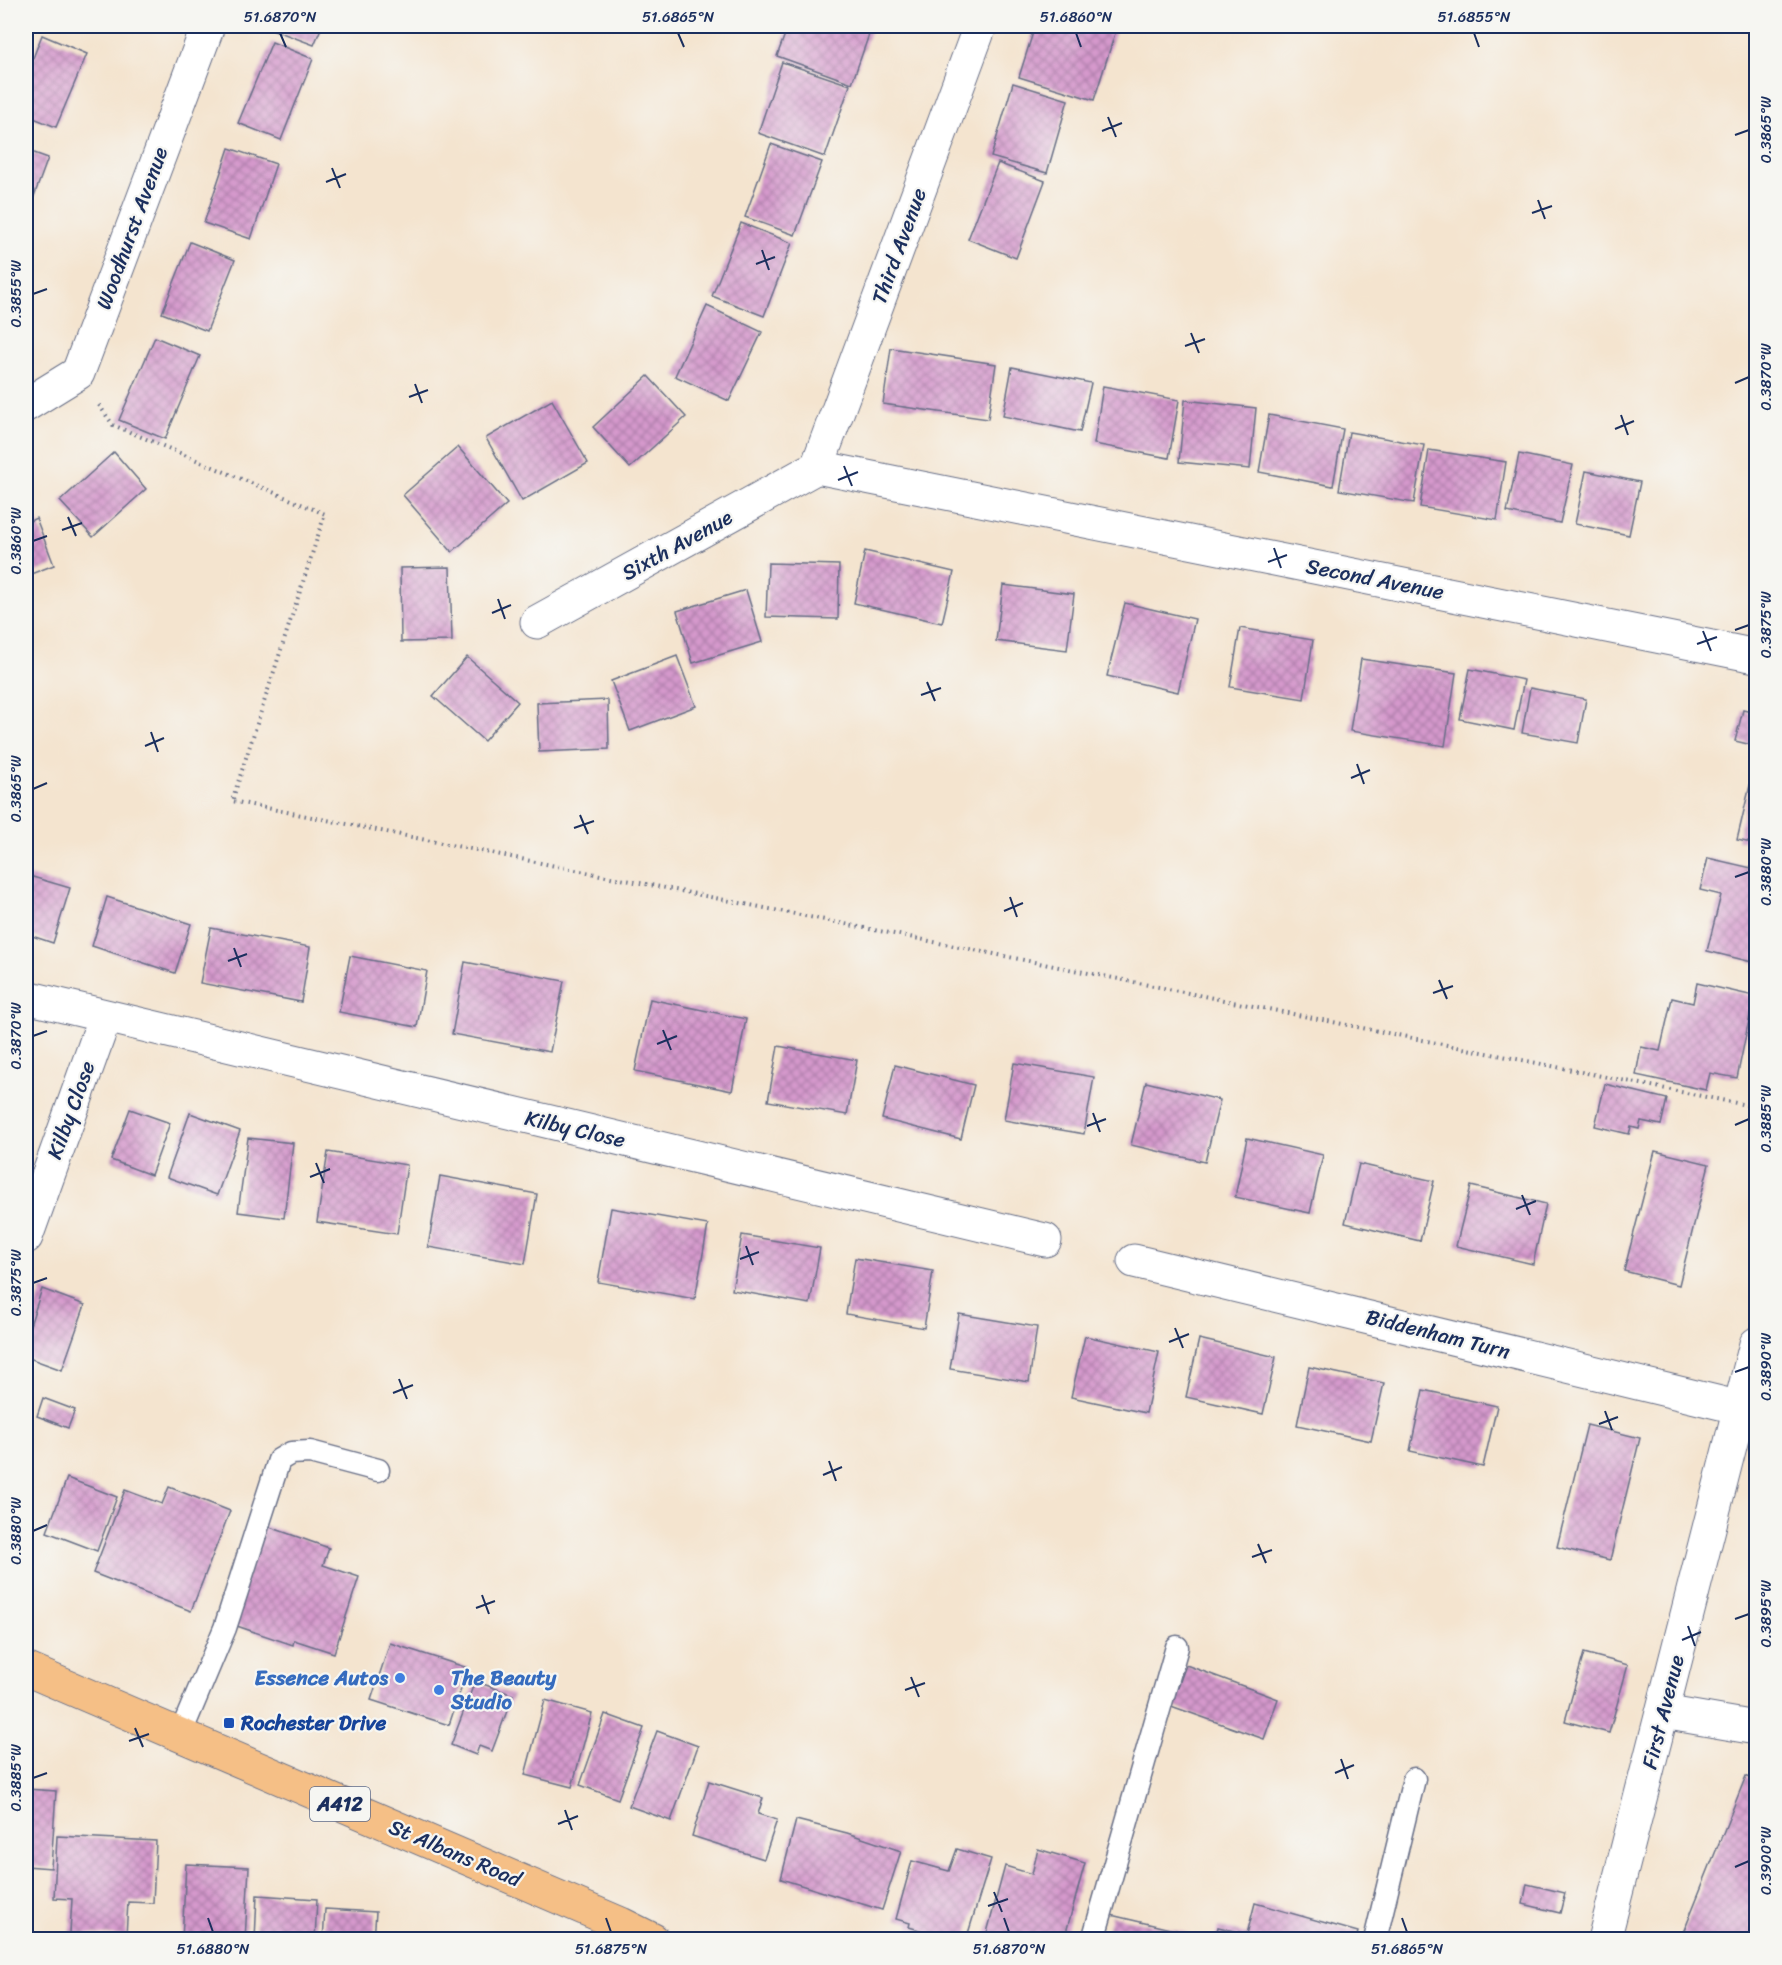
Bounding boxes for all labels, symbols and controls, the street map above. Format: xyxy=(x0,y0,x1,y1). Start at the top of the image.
text: 51.6870°N xyxy=(244,4,317,30)
text: 51.6865°N xyxy=(642,4,715,30)
text: 51.6860°N xyxy=(1040,4,1113,30)
text: 51.6855°N xyxy=(1438,4,1511,30)
text: 0.3865°W xyxy=(1753,96,1779,163)
street label: Woodhurst Avenue xyxy=(85,141,179,315)
street label: Third Avenue xyxy=(860,182,938,310)
text: 0.3855°W xyxy=(3,260,29,328)
text: 0.3870°W xyxy=(1753,343,1779,411)
street label: Sixth Avenue xyxy=(614,499,740,591)
text: 0.3860°W xyxy=(3,507,29,575)
street label: Second Avenue xyxy=(1303,547,1448,611)
text: 0.3875°W xyxy=(1753,591,1779,659)
text: 0.3865°W xyxy=(3,755,29,822)
text: 0.3880°W xyxy=(1753,838,1779,906)
text: 0.3870°W xyxy=(3,1002,29,1070)
street label: Kilby Close xyxy=(36,1055,106,1165)
text: 0.3885°W xyxy=(1753,1085,1779,1153)
street label: Kilby Close xyxy=(521,1099,629,1159)
text: 0.3875°W xyxy=(3,1249,29,1317)
street label: Biddenham Turn xyxy=(1362,1298,1514,1370)
text: 0.3890°W xyxy=(1753,1333,1779,1401)
text: 0.3880°W xyxy=(3,1497,29,1565)
text: 0.3895°W xyxy=(1753,1580,1779,1648)
street label: First Avenue xyxy=(1630,1651,1696,1773)
place label: Essence Autos xyxy=(255,1659,388,1697)
place label: The Beauty Studio xyxy=(450,1659,557,1721)
marker: Essence Autos xyxy=(393,1671,407,1685)
marker: The Beauty Studio xyxy=(432,1683,446,1697)
place label: Rochester Drive xyxy=(240,1704,386,1742)
marker: Rochester Drive xyxy=(222,1716,236,1730)
text: 0.3885°W xyxy=(3,1744,29,1812)
road number: A412 xyxy=(310,1787,370,1821)
street label: St Albans Road xyxy=(383,1808,529,1899)
text: 0.3900°W xyxy=(1753,1826,1779,1895)
text: 51.6880°N xyxy=(176,1936,250,1962)
text: 51.6875°N xyxy=(575,1936,648,1962)
text: 51.6870°N xyxy=(973,1936,1046,1962)
text: 51.6865°N xyxy=(1371,1936,1444,1962)

